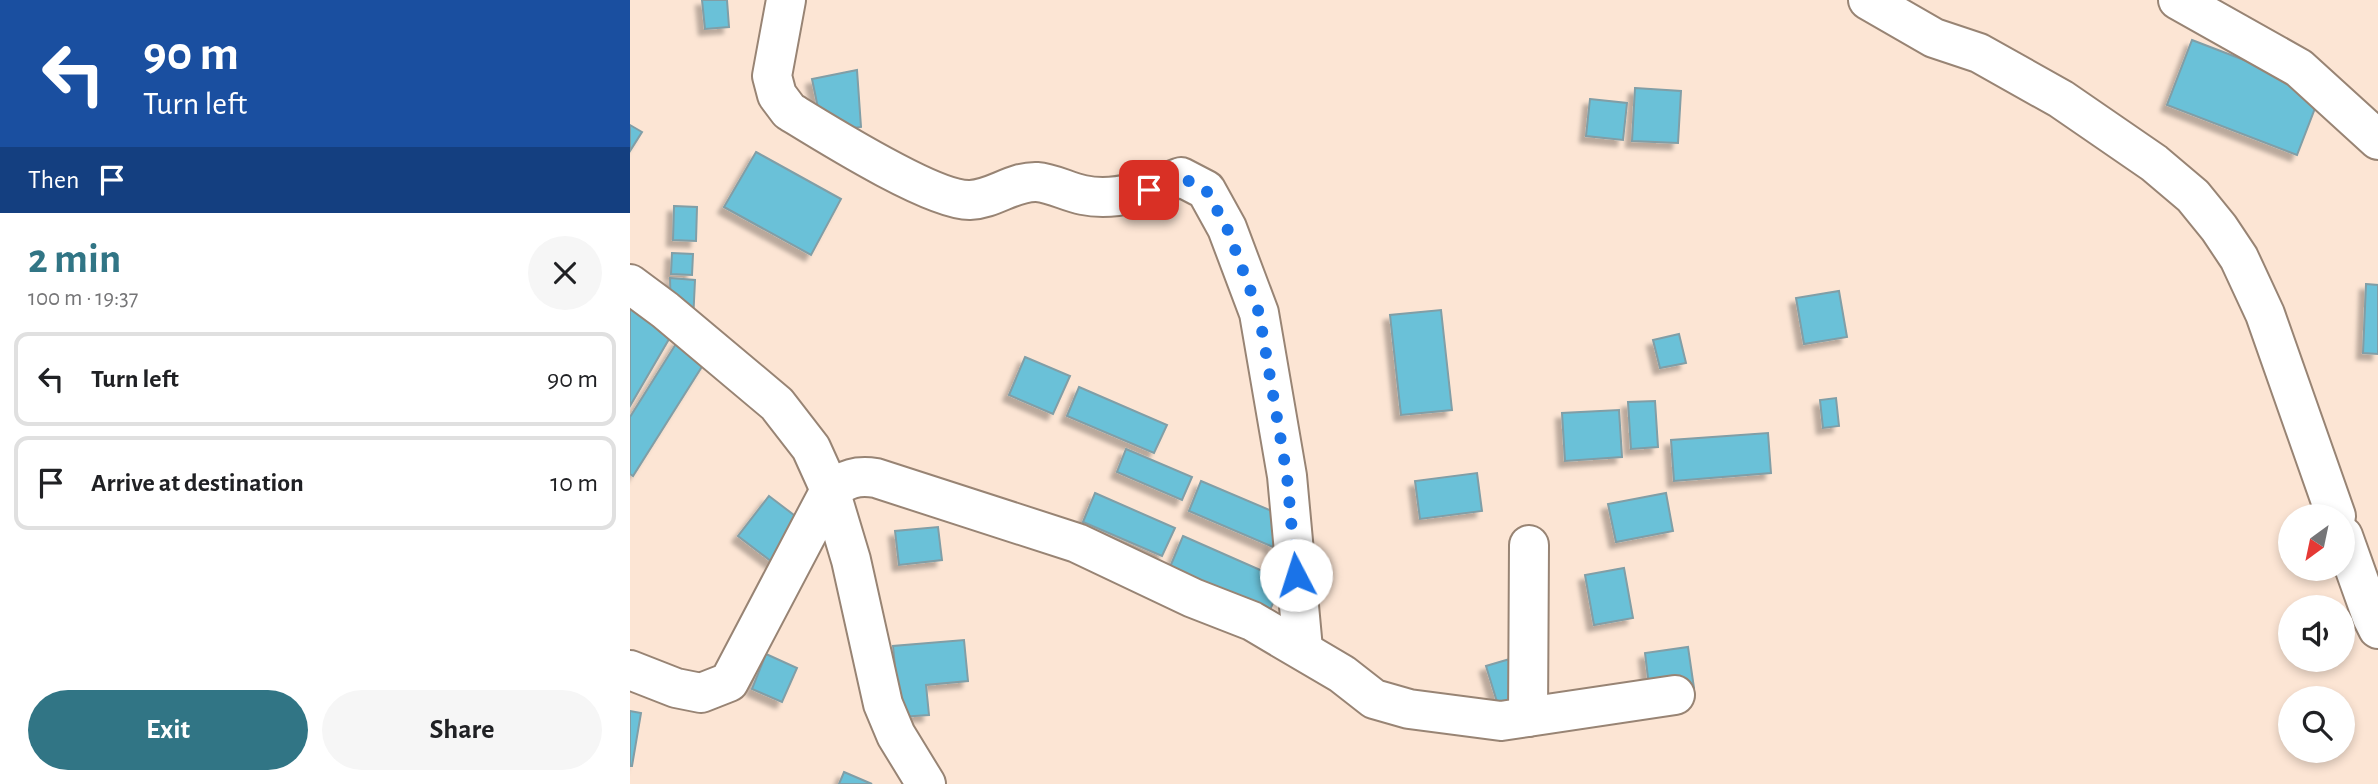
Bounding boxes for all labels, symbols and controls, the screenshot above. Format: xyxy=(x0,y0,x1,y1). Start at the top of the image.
icon: left xyxy=(28,28,119,119)
text: 90 m xyxy=(143,30,239,79)
text: Turn left xyxy=(143,88,247,120)
pin xyxy=(1119,160,1179,220)
icon: arrive xyxy=(93,161,131,199)
text: Then xyxy=(28,167,79,193)
icon: arrive xyxy=(1130,171,1168,209)
button: close xyxy=(528,236,602,310)
text: 2 min xyxy=(28,238,121,280)
text: 100 m · 19:37 xyxy=(28,287,138,310)
icon: left xyxy=(32,360,70,398)
text: Turn left xyxy=(91,366,179,392)
text: 90 m xyxy=(547,366,598,392)
icon: arrive xyxy=(32,464,70,502)
text: Arrive at destination xyxy=(91,470,304,496)
text: 10 m xyxy=(550,470,598,496)
north arrow xyxy=(2278,504,2356,581)
map controls xyxy=(2278,504,2355,763)
position arrow xyxy=(1259,538,1333,612)
button: sound xyxy=(2278,595,2355,672)
button: search xyxy=(2278,686,2355,763)
button: Exit xyxy=(28,690,308,770)
button: Share xyxy=(322,690,602,770)

